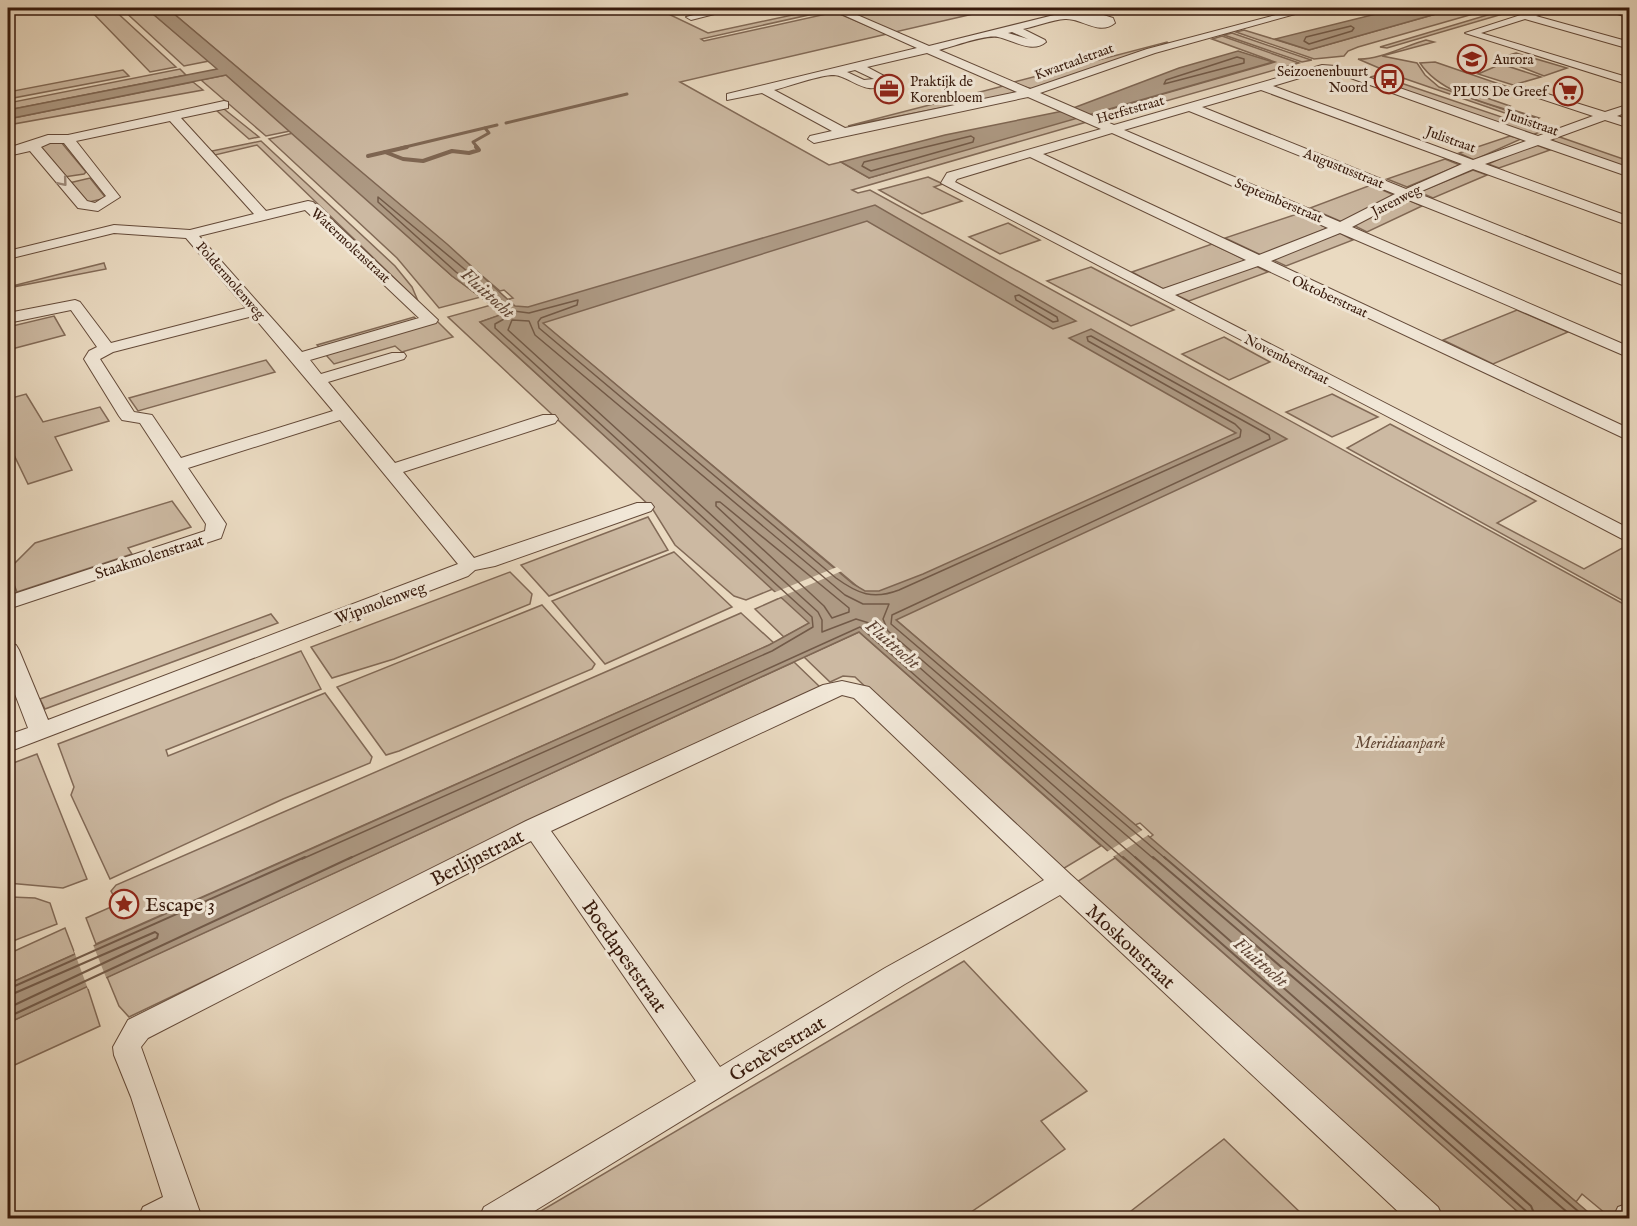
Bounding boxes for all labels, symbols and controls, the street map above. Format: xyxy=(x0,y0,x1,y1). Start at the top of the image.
street label: Kwartaalstraat xyxy=(1032,39,1116,85)
school or university icon: Aurora xyxy=(1456,43,1488,75)
place label: Aurora xyxy=(1492,51,1535,69)
place label: Seizoenenbuurt Noord xyxy=(1277,63,1369,97)
bus stop icon: Seizoenenbuurt Noord xyxy=(1373,63,1405,95)
office icon: Praktijk de Korenbloem xyxy=(873,73,905,105)
place label: Praktijk de Korenbloem xyxy=(910,73,983,107)
supermarket icon: PLUS De Greef xyxy=(1552,75,1584,107)
place label: PLUS De Greef xyxy=(1452,83,1550,101)
street label: Herfststraat xyxy=(1094,92,1167,128)
street label: Junistraat xyxy=(1501,105,1561,141)
street label: Julistraat xyxy=(1421,122,1478,157)
street label: Augustusstraat xyxy=(1300,144,1387,193)
street label: Septemberstraat xyxy=(1232,174,1326,228)
one-way arrow xyxy=(55,175,66,186)
street label: Jarenweg xyxy=(1367,181,1425,222)
street label: Watermolenstraat xyxy=(307,204,394,287)
street label: Poldermolenweg xyxy=(192,238,269,323)
water label: Fluittocht xyxy=(455,264,520,325)
street label: Oktoberstraat xyxy=(1289,271,1371,323)
street label: Novemberstraat xyxy=(1241,331,1332,389)
street label: Staakmolenstraat xyxy=(93,531,207,585)
street label: Wipmolenweg xyxy=(332,578,429,630)
water label: Fluittocht xyxy=(860,615,925,676)
park label: Meridiaanpark xyxy=(1355,734,1446,754)
street label: Berlijnstraat xyxy=(427,824,529,892)
place icon: Escape 3 xyxy=(108,888,140,920)
place label: Escape 3 xyxy=(145,893,215,918)
street label: Boedapeststraat xyxy=(576,896,672,1018)
street label: Moskoustraat xyxy=(1080,899,1180,995)
water label: Fluittocht xyxy=(1228,933,1293,994)
street label: Genèvestraat xyxy=(725,1011,831,1088)

